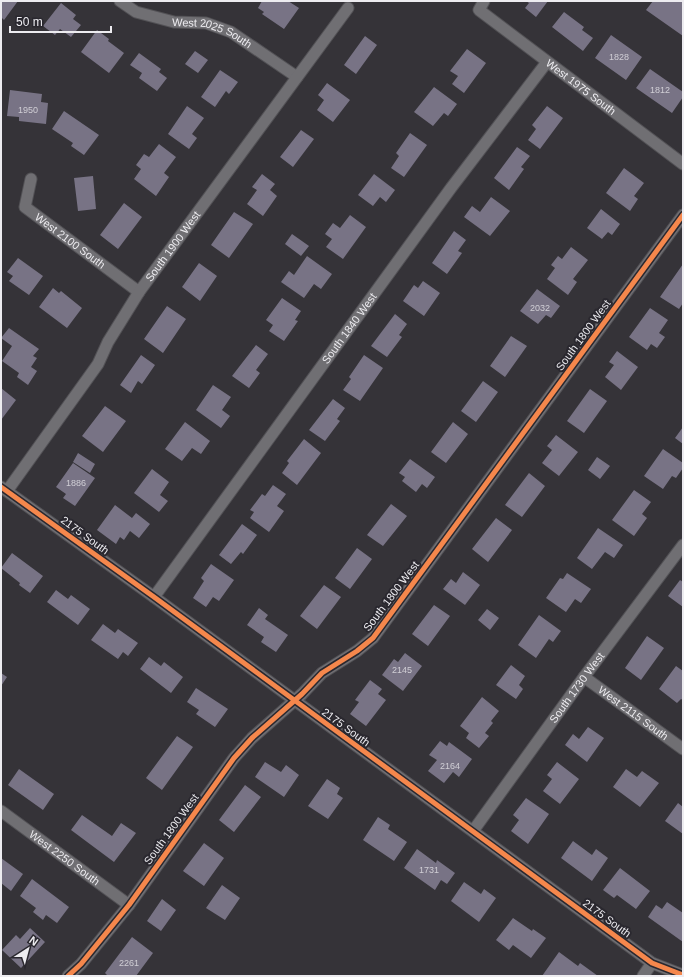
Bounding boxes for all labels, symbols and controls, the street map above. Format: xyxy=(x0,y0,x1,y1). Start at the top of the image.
scale bar xyxy=(10,8,111,34)
text: 50 m xyxy=(16,15,43,29)
street label: West 2025 South xyxy=(172,16,254,50)
house number: 1828 xyxy=(609,52,629,62)
street label: West 1975 South xyxy=(544,57,618,117)
house number: 1812 xyxy=(650,85,670,95)
house number: 1950 xyxy=(18,105,38,115)
street label: South 1900 West xyxy=(143,209,202,284)
street label: West 2100 South xyxy=(33,211,108,271)
street label: South 1840 West xyxy=(319,291,379,366)
street label: South 1800 West xyxy=(553,297,613,373)
house number: 2032 xyxy=(530,303,550,313)
house number: 1886 xyxy=(66,478,86,488)
street label: 2175 South xyxy=(59,514,111,556)
street label: South 1800 West xyxy=(361,559,421,633)
street label: South 1730 West xyxy=(547,650,606,725)
house number: 2145 xyxy=(392,665,412,675)
street label: West 2115 South xyxy=(596,683,671,742)
street label: 2175 South xyxy=(320,706,372,748)
house number: 2164 xyxy=(440,761,460,771)
street label: South 1800 West xyxy=(141,791,201,867)
street label: West 2250 South xyxy=(27,828,102,888)
house number: 1731 xyxy=(419,865,439,875)
street label: 2175 South xyxy=(581,897,633,939)
north arrow xyxy=(8,929,48,969)
text: N xyxy=(27,934,41,948)
house number: 2261 xyxy=(119,958,139,968)

